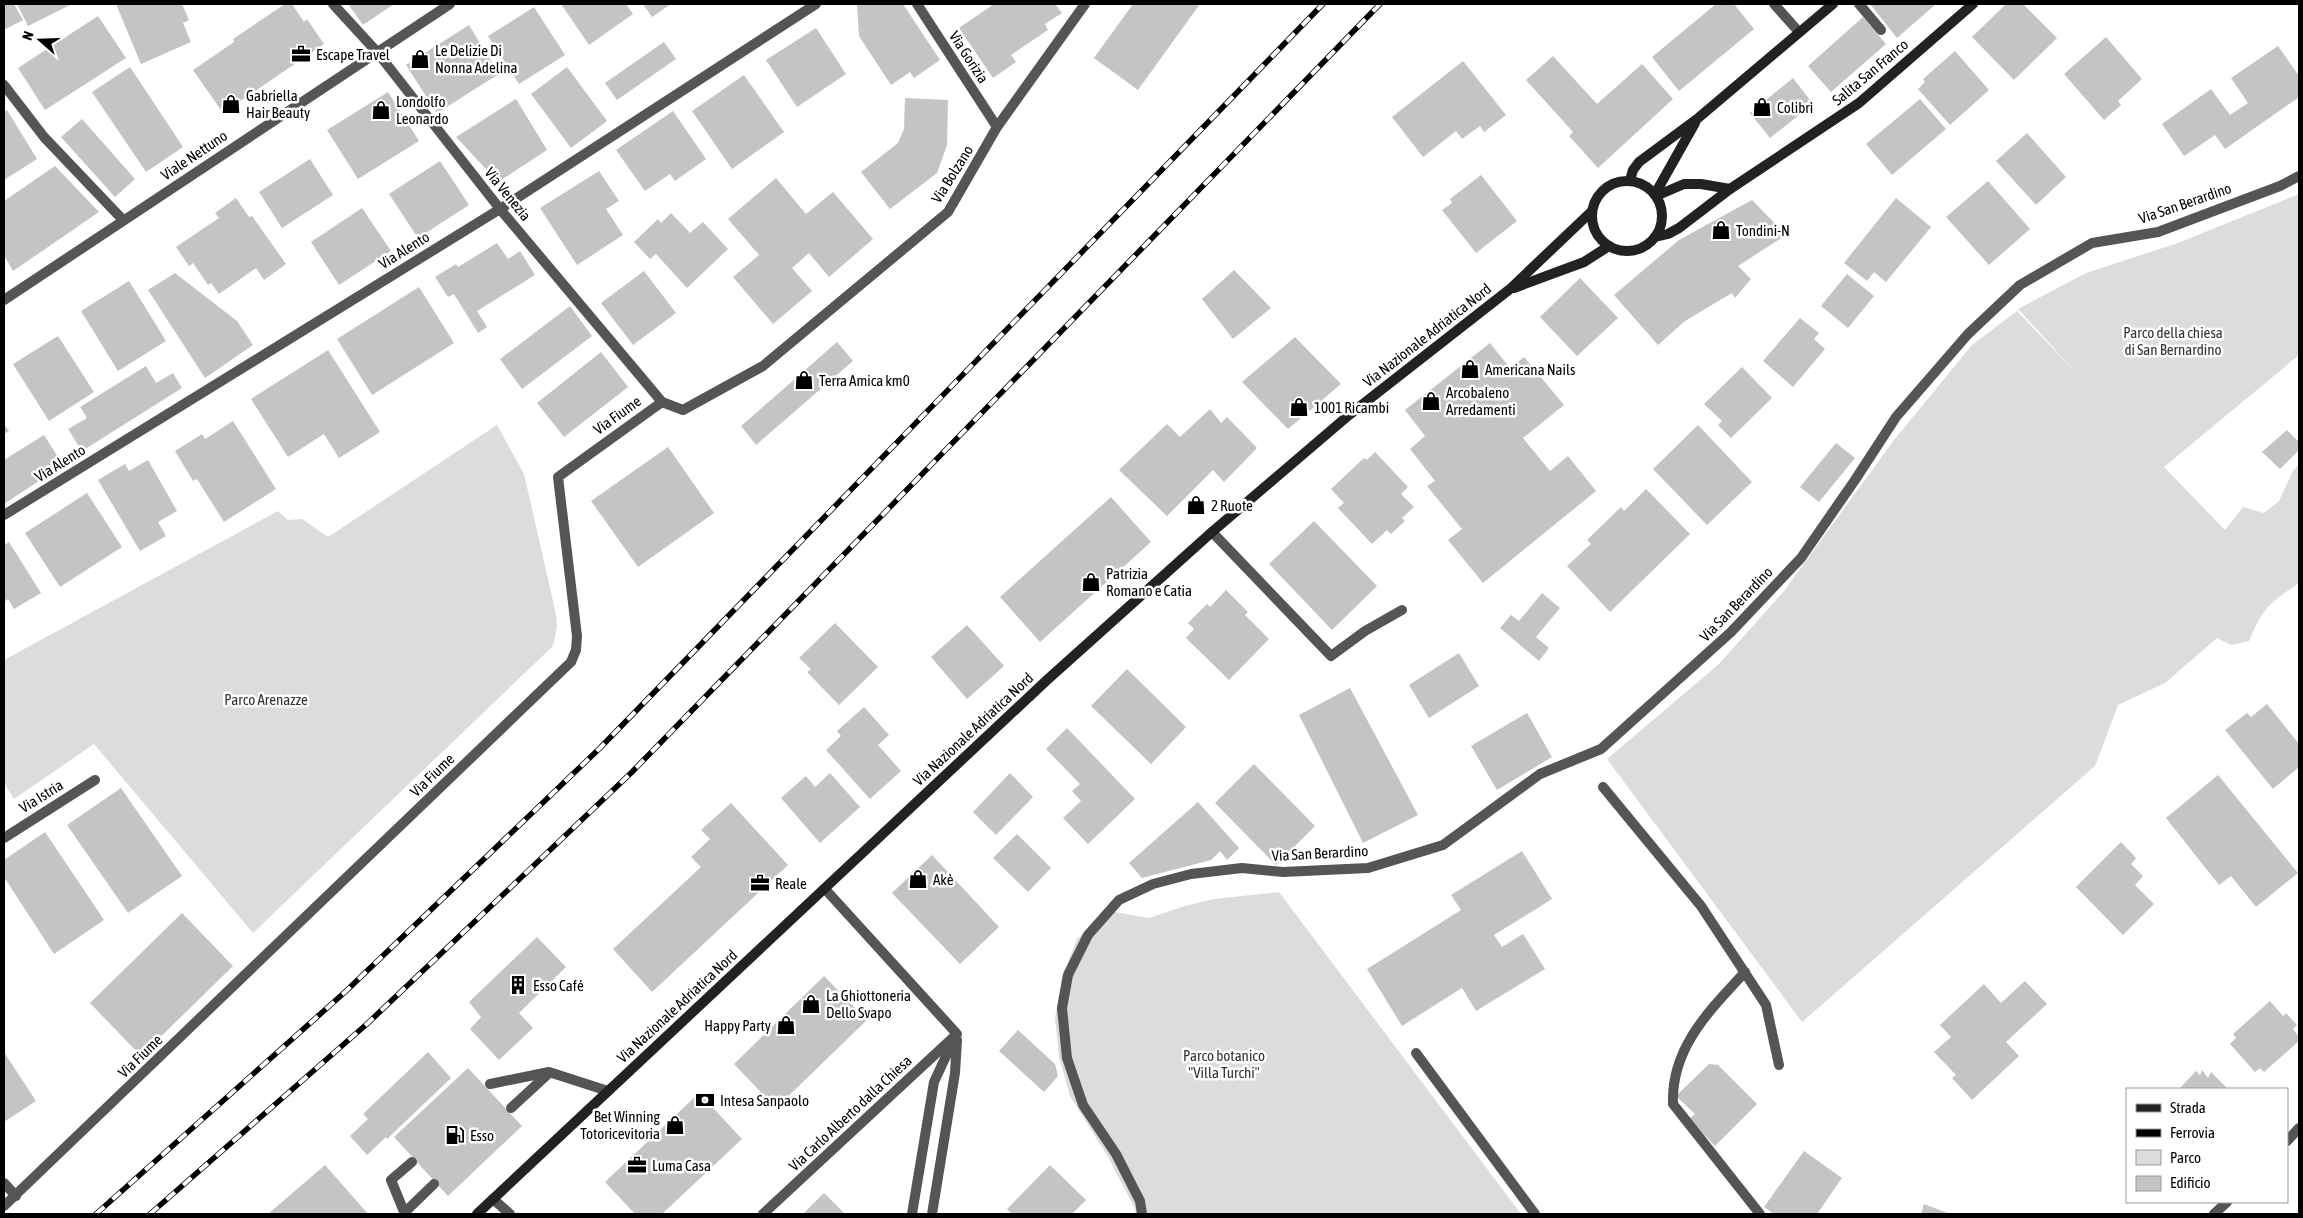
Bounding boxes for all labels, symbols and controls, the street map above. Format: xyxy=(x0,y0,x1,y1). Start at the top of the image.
north arrow xyxy=(15,15,65,65)
street label: Via Gorizia xyxy=(946,28,992,86)
text: N xyxy=(19,29,37,42)
street label: Salita San Franco xyxy=(1829,35,1911,109)
place label: Le Delizie Di Nonna Adelina xyxy=(435,42,517,76)
office icon: Escape Travel xyxy=(290,43,312,65)
place label: Escape Travel xyxy=(316,46,390,63)
shop icon: Le Delizie Di Nonna Adelina xyxy=(409,48,431,70)
place label: Gabriella Hair Beauty xyxy=(246,87,310,121)
shop icon: Gabriella Hair Beauty xyxy=(220,93,242,115)
place label: Londolfo Leonardo xyxy=(396,93,448,127)
shop icon: Colibrì xyxy=(1751,96,1773,118)
shop icon: Londolfo Leonardo xyxy=(370,99,392,121)
place label: Colibrì xyxy=(1777,99,1813,116)
street label: Viale Nettuno xyxy=(158,127,230,183)
street label: Via Bolzano xyxy=(928,142,976,206)
street label: Via Venezia xyxy=(481,164,535,224)
street label: Via San Berardino xyxy=(2136,179,2234,227)
shop icon: Tondini-N xyxy=(1710,219,1732,241)
place label: Tondini-N xyxy=(1736,222,1790,239)
street label: Via Alento xyxy=(376,228,432,272)
street label: Via Nazionale Adriatica Nord xyxy=(1360,280,1494,390)
park label: Parco della chiesa di San Bernardino xyxy=(2123,324,2223,358)
shop icon: Americana Nails xyxy=(1459,358,1481,380)
place label: Americana Nails xyxy=(1485,361,1575,378)
shop icon: Terra Amica km0 xyxy=(793,369,815,391)
place label: Terra Amica km0 xyxy=(819,372,910,389)
place label: Arcobaleno Arredamenti xyxy=(1446,384,1516,418)
shop icon: Arcobaleno Arredamenti xyxy=(1420,390,1442,412)
street label: Via Fiume xyxy=(590,392,644,438)
shop icon: 1001 Ricambi xyxy=(1288,396,1310,418)
place label: 1001 Ricambi xyxy=(1314,399,1389,416)
street label: Via Alento xyxy=(32,441,88,485)
shop icon: 2 Ruote xyxy=(1185,494,1207,516)
place label: 2 Ruote xyxy=(1211,497,1253,514)
street label: Via San Berardino xyxy=(1696,563,1776,645)
place label: Patrizia Romano e Catia xyxy=(1106,565,1192,599)
shop icon: Patrizia Romano e Catia xyxy=(1080,571,1102,593)
street label: Via Nazionale Adriatica Nord xyxy=(910,669,1036,789)
park label: Parco Arenazze xyxy=(224,691,308,708)
street label: Via Fiume xyxy=(407,750,458,800)
street label: Via Istria xyxy=(16,776,66,816)
street label: Via San Berardino xyxy=(1271,842,1369,864)
shop icon: Akè xyxy=(907,868,929,890)
place label: Akè xyxy=(933,871,954,888)
office icon: Reale xyxy=(749,872,771,894)
place label: Reale xyxy=(775,875,807,892)
street label: Via Nazionale Adriatica Nord xyxy=(614,946,740,1066)
building icon: Esso Café xyxy=(507,974,529,996)
place label: Esso Café xyxy=(533,977,584,994)
place label: La Ghiottoneria Dello Svapo xyxy=(826,987,911,1021)
shop icon: La Ghiottoneria Dello Svapo xyxy=(800,993,822,1015)
shop icon: Happy Party xyxy=(775,1014,797,1036)
place label: Happy Party xyxy=(704,1017,771,1034)
street label: Via Fiume xyxy=(115,1031,166,1081)
park label: Parco botanico "Villa Turchi" xyxy=(1183,1047,1265,1081)
street label: Via Carlo Alberto dalla Chiesa xyxy=(785,1052,915,1174)
legend xyxy=(2126,1088,2288,1203)
bank icon: Intesa Sanpaolo xyxy=(694,1089,716,1111)
place label: Intesa Sanpaolo xyxy=(720,1092,809,1109)
text: Strada xyxy=(2170,1099,2206,1116)
place label: Bet Winning Totoricevitoria xyxy=(580,1108,661,1142)
shop icon: Bet Winning Totoricevitoria xyxy=(664,1114,686,1136)
fuel station icon: Esso xyxy=(444,1124,466,1146)
text: Ferrovia xyxy=(2170,1124,2215,1141)
place label: Esso xyxy=(470,1127,494,1144)
text: Parco xyxy=(2170,1149,2201,1166)
office icon: Luma Casa xyxy=(626,1154,648,1176)
place label: Luma Casa xyxy=(652,1157,711,1174)
text: Edificio xyxy=(2170,1174,2211,1191)

